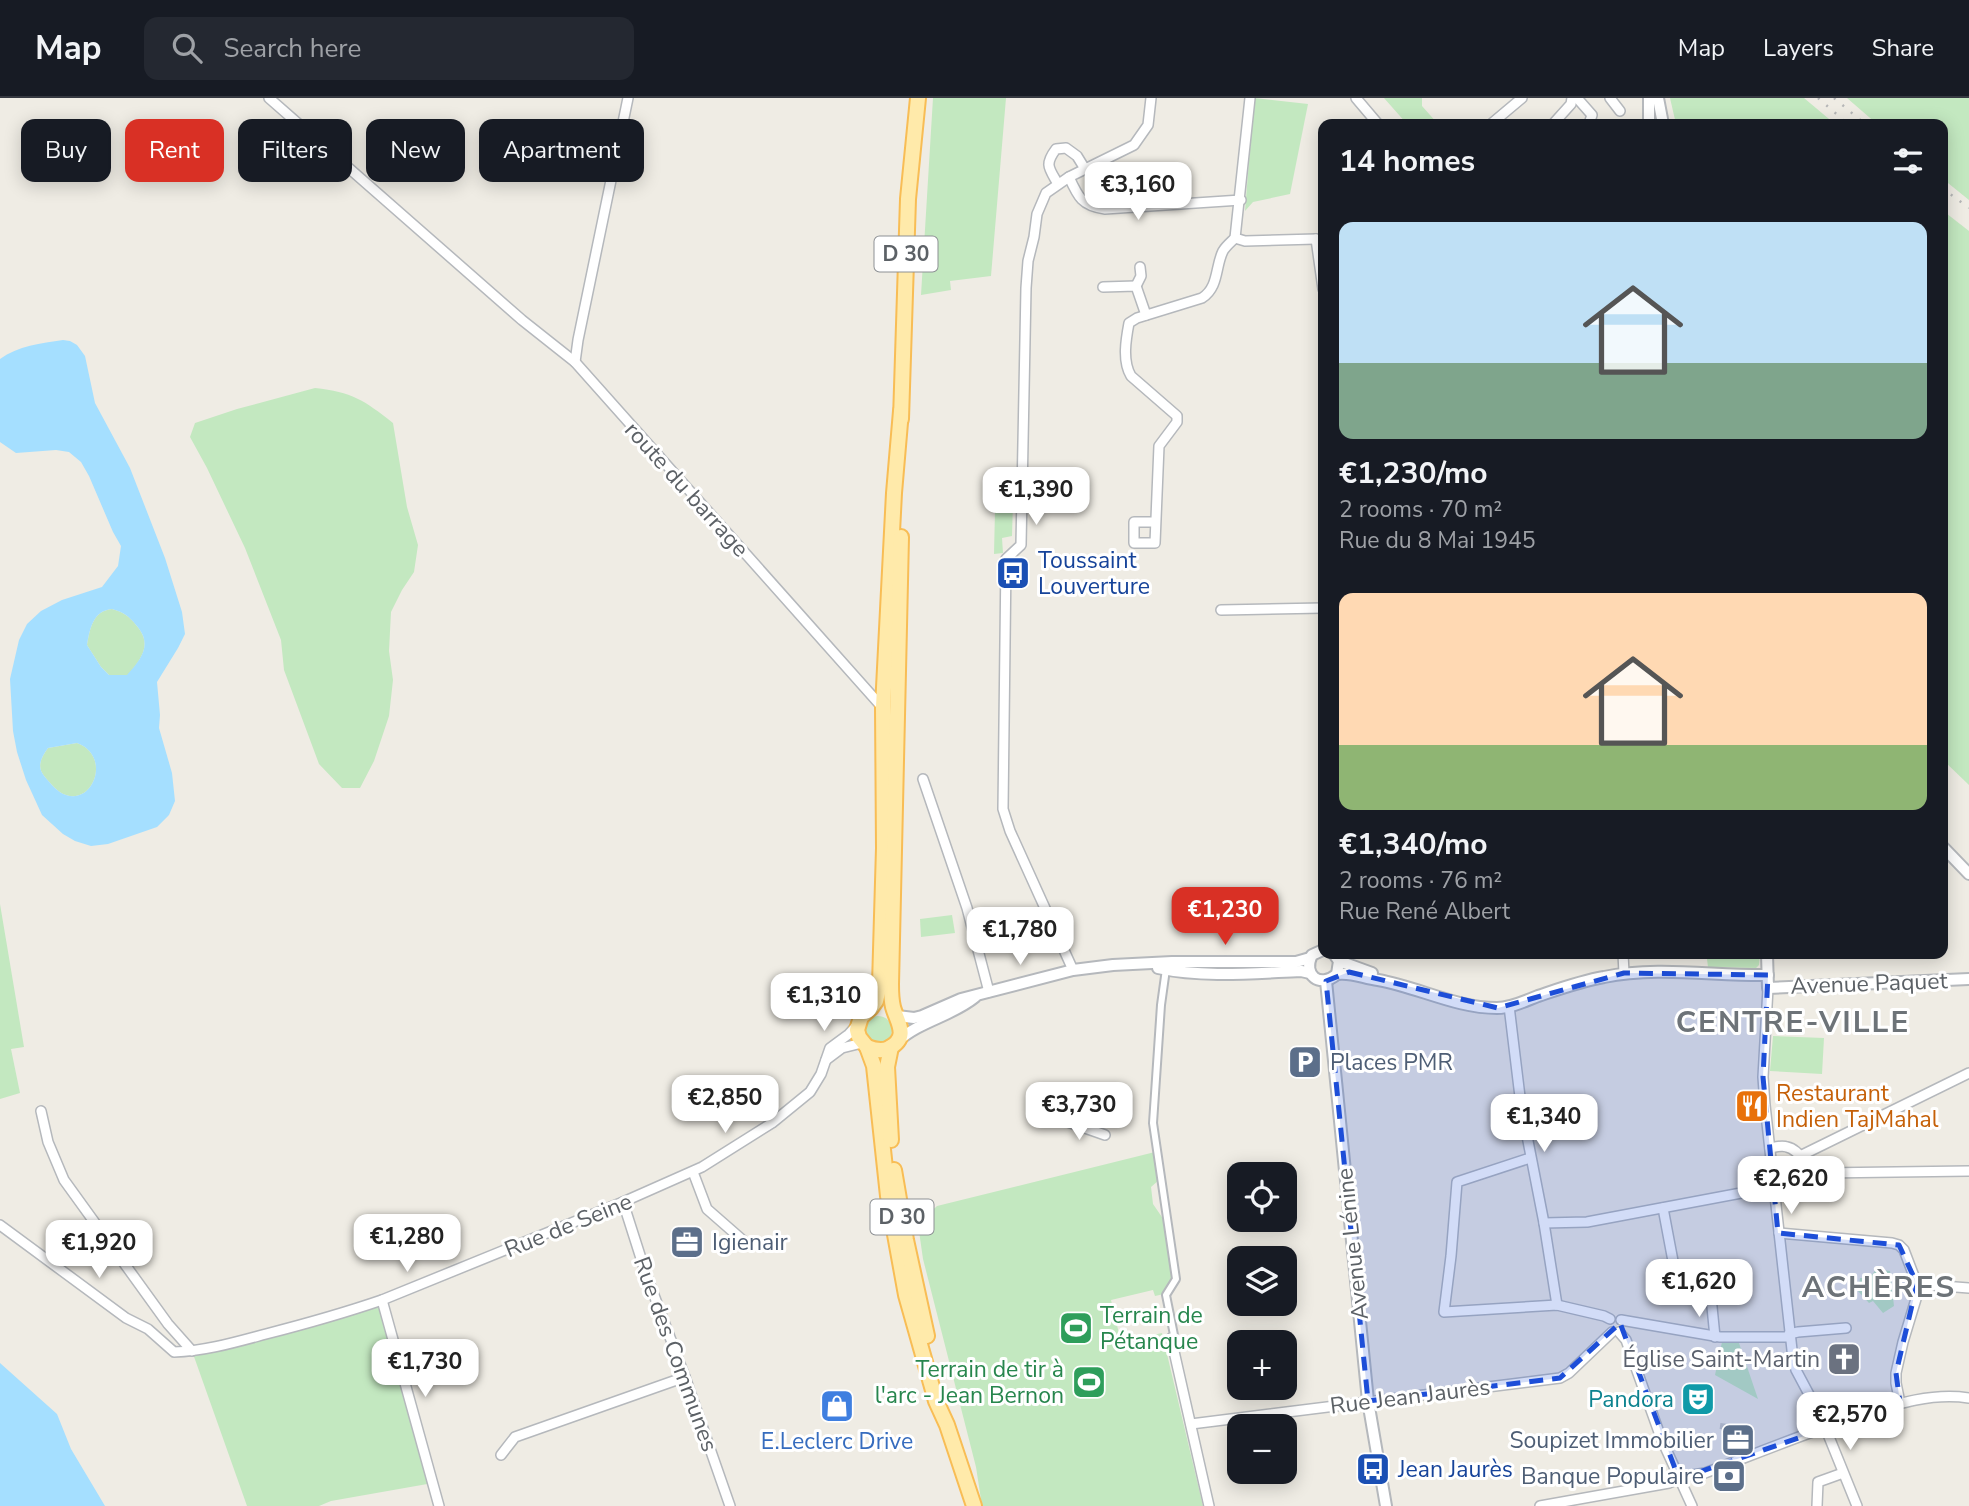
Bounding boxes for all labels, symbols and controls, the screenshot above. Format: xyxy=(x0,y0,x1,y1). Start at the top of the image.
search box xyxy=(144,17,634,80)
text: Map xyxy=(35,26,102,71)
icon: search xyxy=(168,29,206,67)
text: Search here xyxy=(224,31,361,66)
text: Map xyxy=(1678,32,1725,64)
text: Layers xyxy=(1763,32,1834,64)
text: Share xyxy=(1872,32,1934,64)
chip: Buy xyxy=(21,119,111,182)
chip: Rent xyxy=(125,119,224,182)
chip: Filters xyxy=(238,119,352,182)
chip: New xyxy=(366,119,465,182)
chip: Apartment xyxy=(479,119,644,182)
text: 14 homes xyxy=(1339,141,1475,182)
icon: filters xyxy=(1889,142,1927,180)
pin: €3,160 xyxy=(1081,162,1195,222)
text: €3,160 xyxy=(1101,169,1175,200)
road number: D 30 xyxy=(874,236,937,272)
icon: home xyxy=(1570,267,1696,393)
street label: route du barrage xyxy=(618,415,756,564)
text: €1,230/mo xyxy=(1339,453,1488,494)
pin: €1,390 xyxy=(979,468,1093,527)
text: €1,390 xyxy=(999,474,1073,505)
text: 2 rooms · 70 m² xyxy=(1339,494,1502,525)
text: Rue du 8 Mai 1945 xyxy=(1339,525,1536,556)
place label: Toussaint Louverture xyxy=(1038,545,1150,602)
bus stop icon: Toussaint Louverture xyxy=(994,554,1032,592)
icon: home xyxy=(1570,638,1696,764)
text: €1,340/mo xyxy=(1339,824,1488,865)
text: 2 rooms · 76 m² xyxy=(1339,865,1502,896)
pin: €1,230 xyxy=(1168,888,1282,947)
text: €1,230 xyxy=(1188,894,1262,925)
text: Rue René Albert xyxy=(1339,896,1510,927)
pin: €1,780 xyxy=(963,908,1077,967)
text: €1,780 xyxy=(983,914,1057,945)
street label: Avenue Paquet xyxy=(1790,965,1949,1002)
pin: €1,310 xyxy=(767,974,881,1033)
text: €1,310 xyxy=(787,980,861,1011)
district label: CENTRE-VILLE xyxy=(1676,1002,1910,1043)
parking icon: Places PMR xyxy=(1286,1043,1324,1081)
place label: Places PMR xyxy=(1330,1047,1453,1078)
pin: €2,850 xyxy=(668,1076,782,1135)
place label: Restaurant Indien TajMahal xyxy=(1776,1078,1939,1135)
text: €2,850 xyxy=(688,1082,762,1113)
pin: €3,730 xyxy=(1022,1082,1136,1142)
restaurant icon: Restaurant Indien TajMahal xyxy=(1733,1087,1771,1125)
text: €3,730 xyxy=(1042,1089,1116,1120)
pin: €1,340 xyxy=(1487,1094,1601,1154)
text: €1,340 xyxy=(1507,1101,1581,1132)
pin: €2,620 xyxy=(1734,1156,1848,1216)
map controls xyxy=(1227,1162,1297,1484)
button: locate xyxy=(1227,1162,1297,1232)
text: €2,620 xyxy=(1754,1163,1828,1194)
street label: Avenue Lénine xyxy=(1329,1166,1376,1321)
street label: Rue de Seine xyxy=(500,1186,637,1265)
road number: D 30 xyxy=(870,1200,934,1234)
pin: €1,280 xyxy=(350,1214,464,1274)
pin: €1,920 xyxy=(42,1220,156,1280)
text: €1,280 xyxy=(370,1221,444,1252)
office icon: Igienair xyxy=(668,1223,706,1261)
text: €1,920 xyxy=(62,1227,136,1258)
place label: Igienair xyxy=(712,1227,789,1258)
button: layers xyxy=(1227,1246,1297,1316)
street label: Rue des Communes xyxy=(626,1252,725,1456)
pin: €1,620 xyxy=(1642,1260,1756,1319)
text: €1,620 xyxy=(1662,1266,1736,1297)
district label: ACHÈRES xyxy=(1802,1267,1956,1308)
place label: Terrain de Pétanque xyxy=(1100,1300,1203,1357)
sports icon: Terrain de Pétanque xyxy=(1057,1309,1095,1347)
button: + xyxy=(1227,1330,1297,1400)
pin: €1,730 xyxy=(368,1340,482,1399)
church icon: Église Saint-Martin xyxy=(1825,1340,1863,1378)
place label: Église Saint-Martin xyxy=(1622,1344,1820,1375)
text: €1,730 xyxy=(388,1346,462,1377)
place label: Terrain de tir à l'arc - Jean Bernon xyxy=(875,1354,1064,1411)
sports icon: Terrain de tir à l'arc - Jean Bernon xyxy=(1070,1363,1108,1401)
street label: Rue Jean Jaurès xyxy=(1328,1371,1492,1422)
theatre icon: Pandora xyxy=(1679,1380,1717,1418)
place label: Pandora xyxy=(1588,1384,1674,1415)
shop icon: E.Leclerc Drive xyxy=(818,1387,856,1425)
pin: €2,570 xyxy=(1793,1392,1907,1452)
text: €2,570 xyxy=(1813,1399,1887,1430)
button: − xyxy=(1227,1414,1297,1484)
office icon: Soupizet Immobilier xyxy=(1719,1421,1757,1459)
place label: Soupizet Immobilier xyxy=(1509,1425,1715,1456)
place label: E.Leclerc Drive xyxy=(761,1426,913,1457)
bus stop icon: Jean Jaurès xyxy=(1354,1450,1392,1488)
place label: Jean Jaurès xyxy=(1397,1454,1513,1485)
bank icon: Banque Populaire xyxy=(1710,1457,1748,1495)
place label: Banque Populaire xyxy=(1521,1461,1704,1492)

